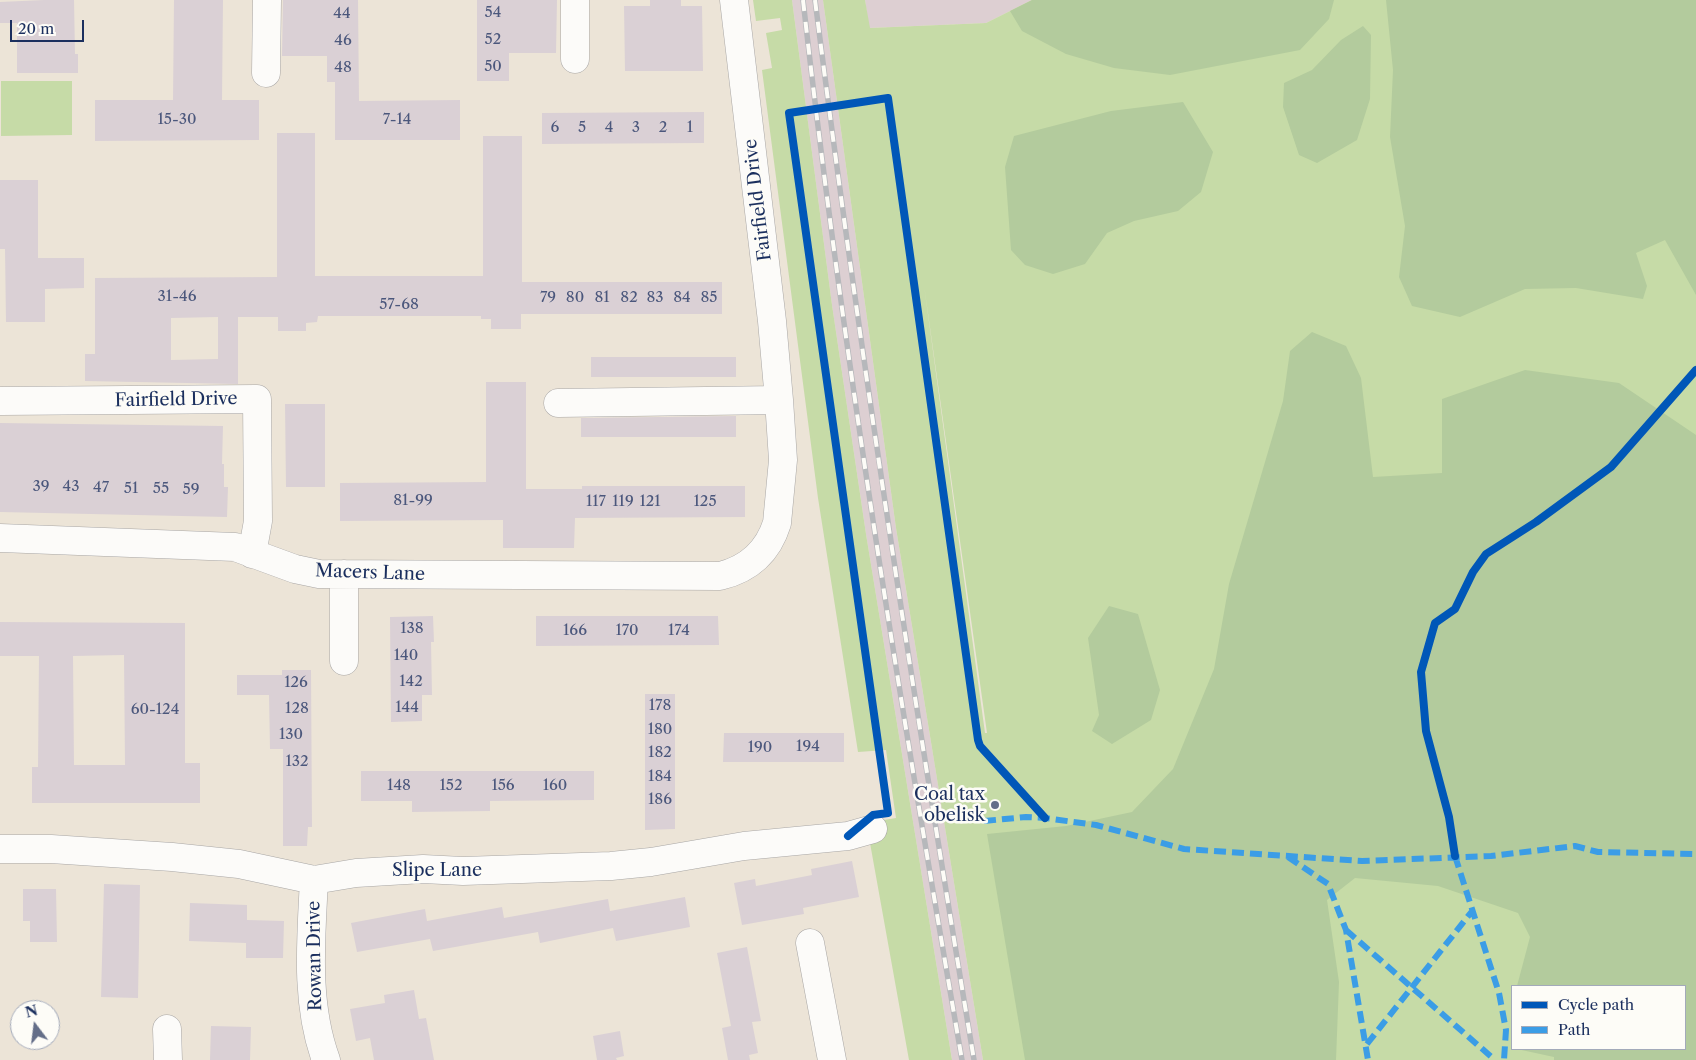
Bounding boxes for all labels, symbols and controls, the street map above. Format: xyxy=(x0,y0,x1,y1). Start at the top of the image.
house number: 54 xyxy=(485,4,501,22)
house number: 44 xyxy=(333,5,351,23)
scale bar xyxy=(12,10,86,42)
text: 20 m xyxy=(18,19,54,38)
house number: 52 xyxy=(485,31,501,49)
house number: 46 xyxy=(334,32,352,50)
house number: 50 xyxy=(484,58,502,76)
house number: 48 xyxy=(334,59,352,77)
house number: 15-30 xyxy=(157,111,197,129)
house number: 7-14 xyxy=(383,111,411,129)
house number: 6 xyxy=(551,119,559,137)
house number: 5 xyxy=(578,119,586,137)
house number: 4 xyxy=(605,119,613,137)
house number: 3 xyxy=(632,119,640,137)
house number: 2 xyxy=(659,119,667,137)
house number: 1 xyxy=(687,119,693,137)
street label: Fairfield Drive xyxy=(740,138,776,262)
house number: 31-46 xyxy=(158,288,196,306)
house number: 79 xyxy=(540,289,556,307)
house number: 80 xyxy=(566,289,584,307)
house number: 81 xyxy=(594,289,610,307)
house number: 82 xyxy=(620,289,638,307)
house number: 83 xyxy=(646,289,664,307)
house number: 84 xyxy=(673,289,691,307)
house number: 85 xyxy=(700,289,718,307)
house number: 57-68 xyxy=(379,296,419,314)
street label: Fairfield Drive xyxy=(114,388,238,412)
house number: 39 xyxy=(32,478,50,496)
house number: 43 xyxy=(63,478,79,496)
house number: 47 xyxy=(93,479,109,497)
house number: 51 xyxy=(124,480,138,498)
house number: 55 xyxy=(153,480,169,498)
house number: 59 xyxy=(183,481,199,499)
house number: 81-99 xyxy=(393,492,433,510)
house number: 117 xyxy=(586,493,606,511)
house number: 119 xyxy=(612,493,634,511)
house number: 121 xyxy=(639,493,661,511)
house number: 125 xyxy=(693,493,717,511)
street label: Macers Lane xyxy=(315,560,425,586)
house number: 138 xyxy=(400,620,424,638)
house number: 166 xyxy=(563,622,587,640)
house number: 170 xyxy=(615,622,639,640)
house number: 174 xyxy=(668,622,690,640)
house number: 140 xyxy=(394,647,418,665)
house number: 142 xyxy=(399,673,423,691)
house number: 126 xyxy=(284,674,308,692)
house number: 178 xyxy=(649,697,671,715)
house number: 144 xyxy=(395,699,419,717)
house number: 128 xyxy=(285,700,309,718)
house number: 60-124 xyxy=(131,701,179,719)
house number: 180 xyxy=(648,721,672,739)
house number: 130 xyxy=(279,726,303,744)
house number: 194 xyxy=(796,738,820,756)
house number: 190 xyxy=(748,739,772,757)
house number: 182 xyxy=(648,744,672,762)
house number: 132 xyxy=(285,753,309,771)
house number: 184 xyxy=(648,768,672,786)
house number: 148 xyxy=(387,777,411,795)
house number: 152 xyxy=(439,777,463,795)
house number: 156 xyxy=(491,777,515,795)
house number: 160 xyxy=(543,777,567,795)
place label: Coal tax obelisk xyxy=(914,784,985,826)
house number: 186 xyxy=(648,791,672,809)
marker: Coal tax obelisk xyxy=(989,799,1001,811)
street label: Slipe Lane xyxy=(392,860,482,882)
street label: Rowan Drive xyxy=(303,901,327,1011)
legend xyxy=(1511,985,1686,1050)
text: Cycle path xyxy=(1558,995,1634,1014)
north arrow xyxy=(10,1000,60,1050)
text: N xyxy=(23,1001,40,1022)
text: Path xyxy=(1558,1020,1590,1039)

